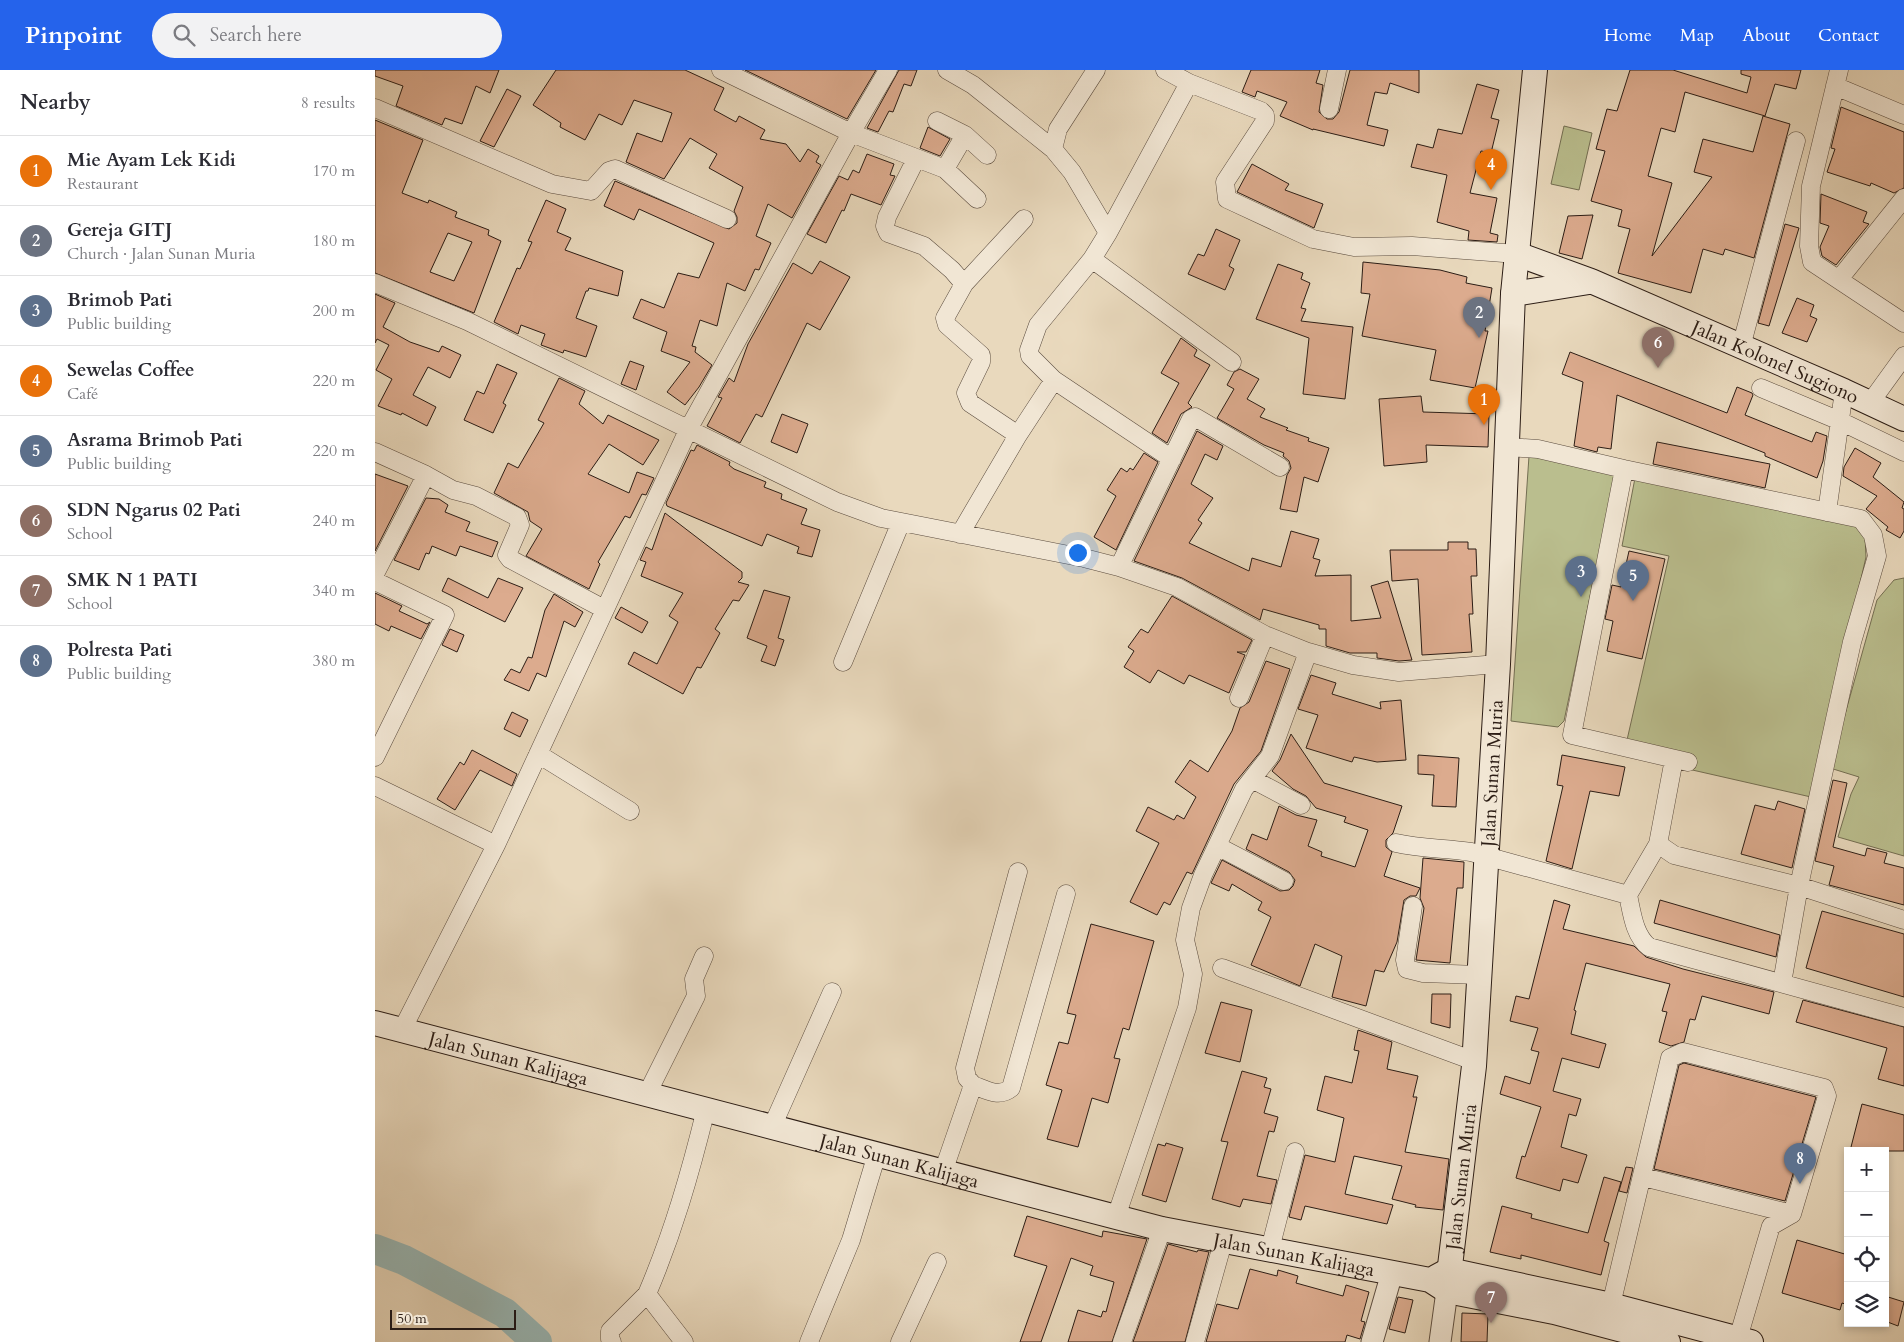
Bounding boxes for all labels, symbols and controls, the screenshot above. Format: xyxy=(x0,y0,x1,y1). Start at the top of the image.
search box xyxy=(152,13,502,58)
text: Pinpoint xyxy=(25,19,122,52)
icon: search xyxy=(170,21,198,49)
text: Search here xyxy=(210,22,302,48)
text: Home xyxy=(1604,23,1652,48)
text: Map xyxy=(1680,23,1714,48)
text: About xyxy=(1742,23,1790,48)
text: Contact xyxy=(1818,23,1879,48)
text: Nearby xyxy=(20,88,91,117)
text: 8 results xyxy=(301,92,355,114)
text: Mie Ayam Lek Kidi xyxy=(67,147,236,173)
pin: 4 xyxy=(1475,149,1507,190)
text: 1 xyxy=(32,160,40,182)
text: 170 m xyxy=(313,160,355,182)
text: Restaurant xyxy=(67,173,138,195)
text: Gereja GITJ xyxy=(67,217,172,243)
text: 2 xyxy=(32,230,40,252)
text: 180 m xyxy=(313,230,355,252)
text: Church · Jalan Sunan Muria xyxy=(67,243,255,265)
text: Brimob Pati xyxy=(67,287,172,313)
pin: 2 xyxy=(1463,297,1495,338)
text: 3 xyxy=(32,300,40,322)
text: 200 m xyxy=(313,300,355,322)
text: Public building xyxy=(67,313,171,335)
street label: Jalan Kolonel Sugiono xyxy=(1685,313,1863,410)
pin: 6 xyxy=(1642,327,1674,368)
text: Sewelas Coffee xyxy=(67,357,194,383)
text: 4 xyxy=(32,370,40,392)
text: 220 m xyxy=(313,370,355,392)
text: Café xyxy=(67,383,98,405)
pin: 1 xyxy=(1468,384,1500,425)
text: Asrama Brimob Pati xyxy=(67,427,243,453)
text: 5 xyxy=(32,440,40,462)
text: 220 m xyxy=(313,440,355,462)
text: Public building xyxy=(67,453,171,475)
text: SDN Ngarus 02 Pati xyxy=(67,497,241,523)
text: 6 xyxy=(32,510,40,532)
text: 240 m xyxy=(313,510,355,532)
text: School xyxy=(67,523,112,545)
your location xyxy=(1065,540,1091,566)
pin: 3 xyxy=(1565,556,1597,597)
pin: 5 xyxy=(1617,560,1649,601)
text: SMK N 1 PATI xyxy=(67,567,198,593)
text: 7 xyxy=(32,580,40,602)
text: 340 m xyxy=(313,580,355,602)
text: School xyxy=(67,593,112,615)
text: Polresta Pati xyxy=(67,637,172,663)
text: 8 xyxy=(32,650,40,672)
text: 380 m xyxy=(313,650,355,672)
text: Public building xyxy=(67,663,171,685)
street label: Jalan Sunan Muria xyxy=(1475,699,1510,851)
street label: Jalan Sunan Kalijaga xyxy=(423,1025,591,1092)
street label: Jalan Sunan Muria xyxy=(1440,1102,1483,1255)
street label: Jalan Sunan Kalijaga xyxy=(814,1127,981,1194)
pin: 8 xyxy=(1784,1143,1816,1184)
map controls xyxy=(1844,1147,1889,1327)
button: + xyxy=(1844,1147,1889,1192)
button: − xyxy=(1844,1192,1889,1237)
street label: Jalan Sunan Kalijaga xyxy=(1208,1227,1377,1283)
button: locate xyxy=(1844,1237,1889,1282)
pin: 7 xyxy=(1475,1282,1507,1323)
button: layers xyxy=(1844,1282,1889,1327)
scale bar xyxy=(390,1307,516,1330)
text: 50 m xyxy=(397,1309,427,1328)

